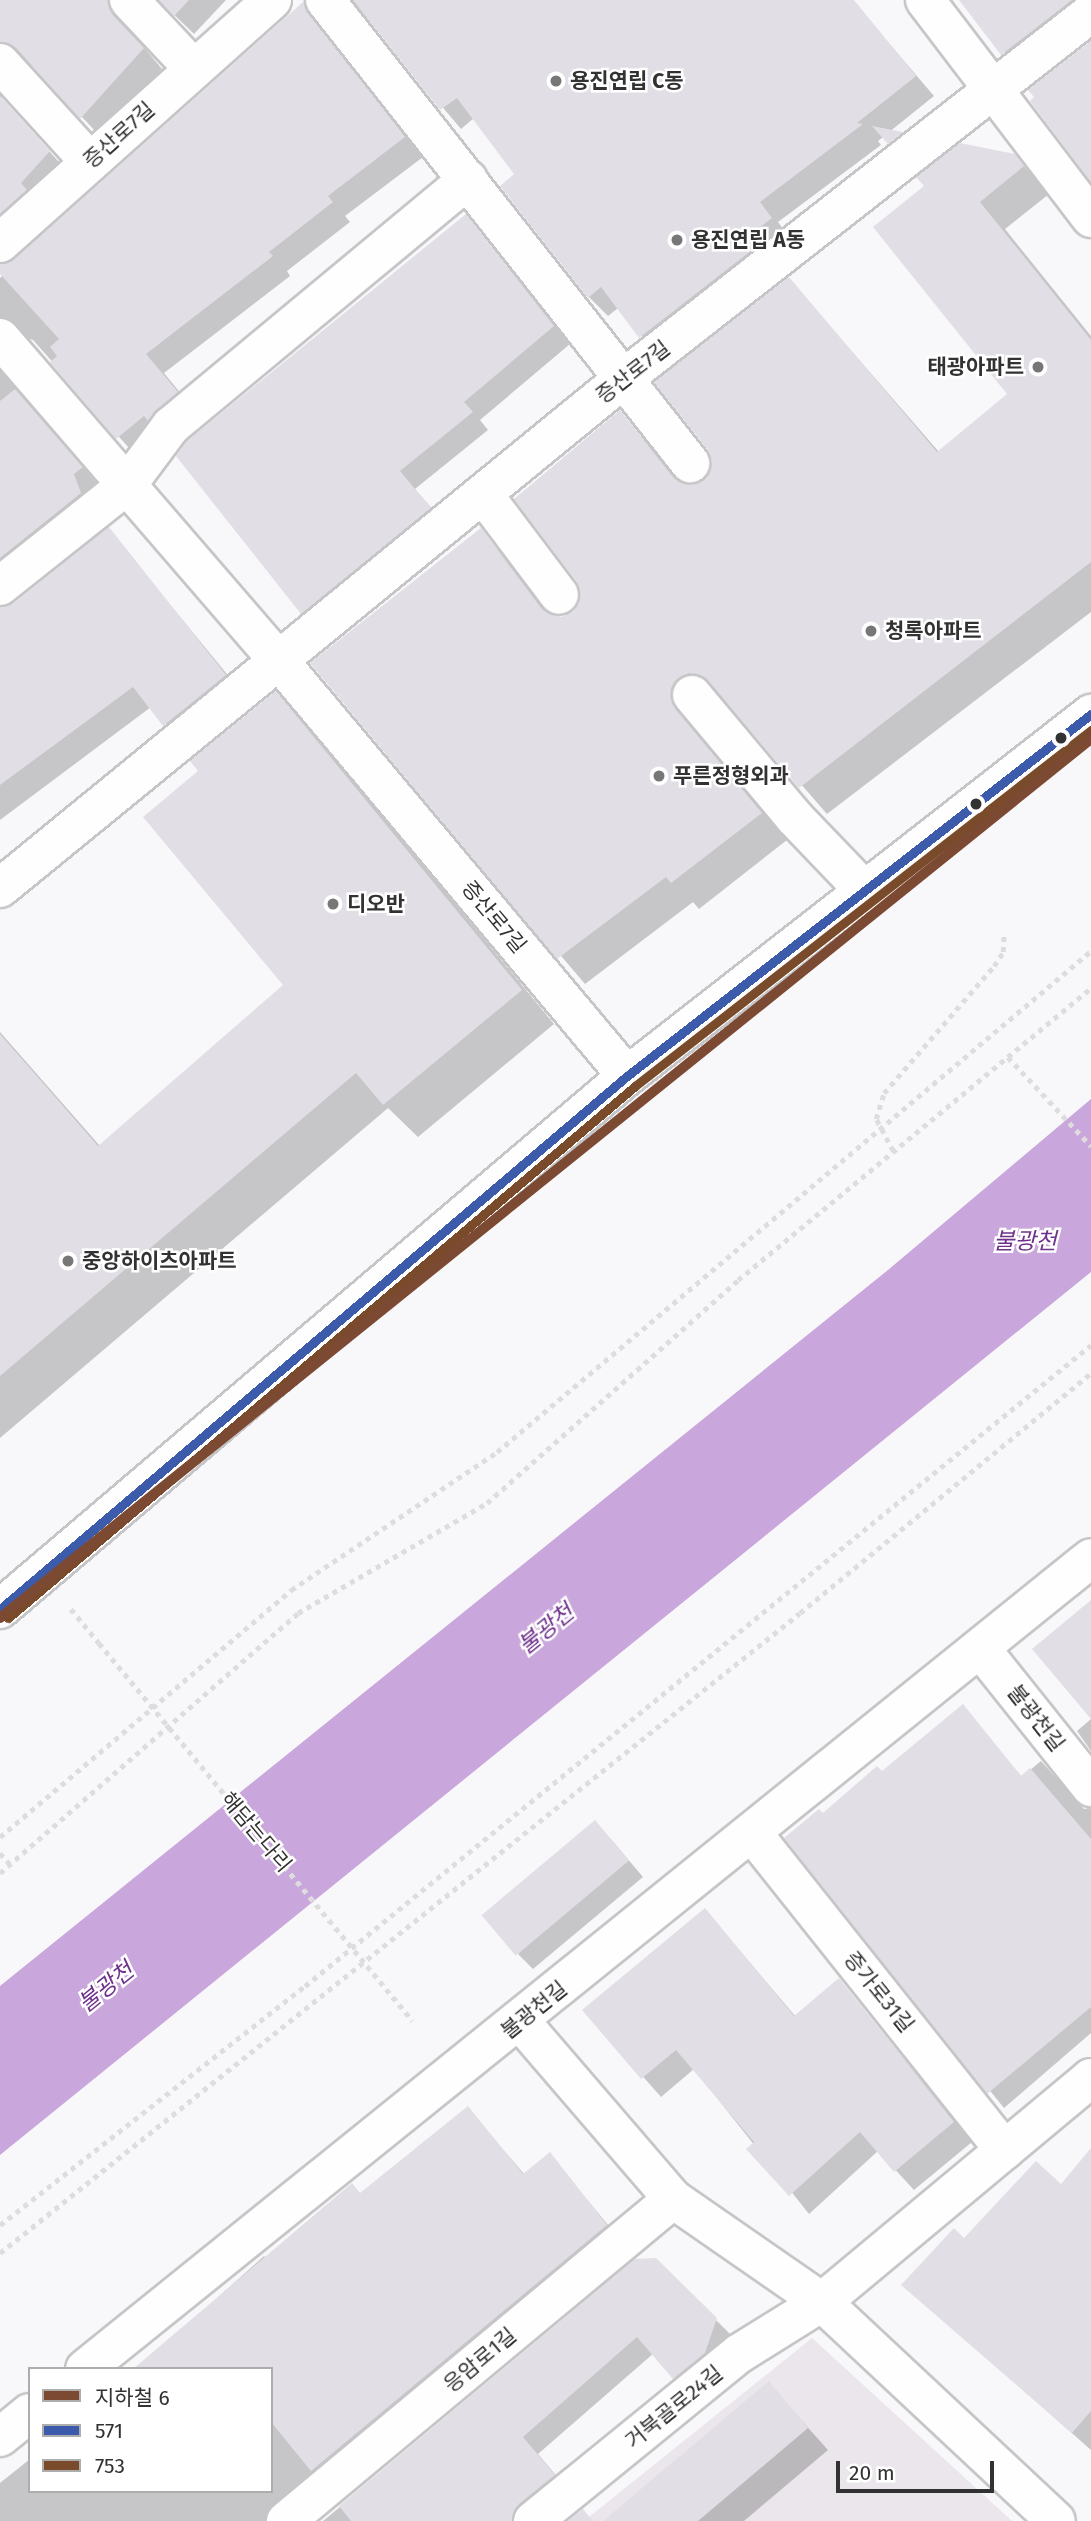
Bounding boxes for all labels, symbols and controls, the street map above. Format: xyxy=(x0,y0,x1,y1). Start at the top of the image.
place label: 용진연립 C동 xyxy=(570,68,684,94)
marker: 용진연립 C동 xyxy=(548,73,564,89)
street label: 증산로7길 xyxy=(78,97,160,173)
place label: 용진연립 A동 xyxy=(691,227,805,253)
marker: 용진연립 A동 xyxy=(669,232,685,248)
street label: 증산로7길 xyxy=(591,335,675,409)
place label: 태광아파트 xyxy=(927,354,1024,380)
marker: 태광아파트 xyxy=(1030,359,1046,375)
place label: 청록아파트 xyxy=(885,618,982,644)
marker: 청록아파트 xyxy=(863,623,879,639)
unlabelled marker xyxy=(1054,731,1068,745)
place label: 푸른정형외과 xyxy=(673,763,789,789)
marker: 푸른정형외과 xyxy=(651,768,667,784)
unlabelled marker xyxy=(969,797,983,811)
street label: 증산로7길 xyxy=(457,876,531,958)
place label: 디오반 xyxy=(347,891,405,917)
marker: 디오반 xyxy=(325,896,341,912)
water label: 불광천 xyxy=(993,1227,1057,1255)
place label: 중앙하이츠아파트 xyxy=(82,1248,237,1274)
marker: 중앙하이츠아파트 xyxy=(60,1253,76,1269)
water label: 불광천 xyxy=(513,1598,579,1660)
street label: 불광천길 xyxy=(1002,1680,1070,1756)
street label: 해담는다리 xyxy=(215,1787,297,1877)
street label: 증가로31길 xyxy=(839,1947,919,2037)
water label: 불광천 xyxy=(73,1956,139,2018)
street label: 불광천길 xyxy=(496,1976,572,2044)
street label: 응암로1길 xyxy=(439,2323,521,2397)
street label: 거북골로24길 xyxy=(620,2360,728,2454)
legend xyxy=(28,2367,273,2493)
text: 지하철 6 xyxy=(95,2385,170,2411)
text: 571 xyxy=(95,2418,123,2444)
scale bar xyxy=(839,2448,996,2492)
text: 753 xyxy=(95,2453,125,2479)
text: 20 m xyxy=(849,2460,895,2486)

